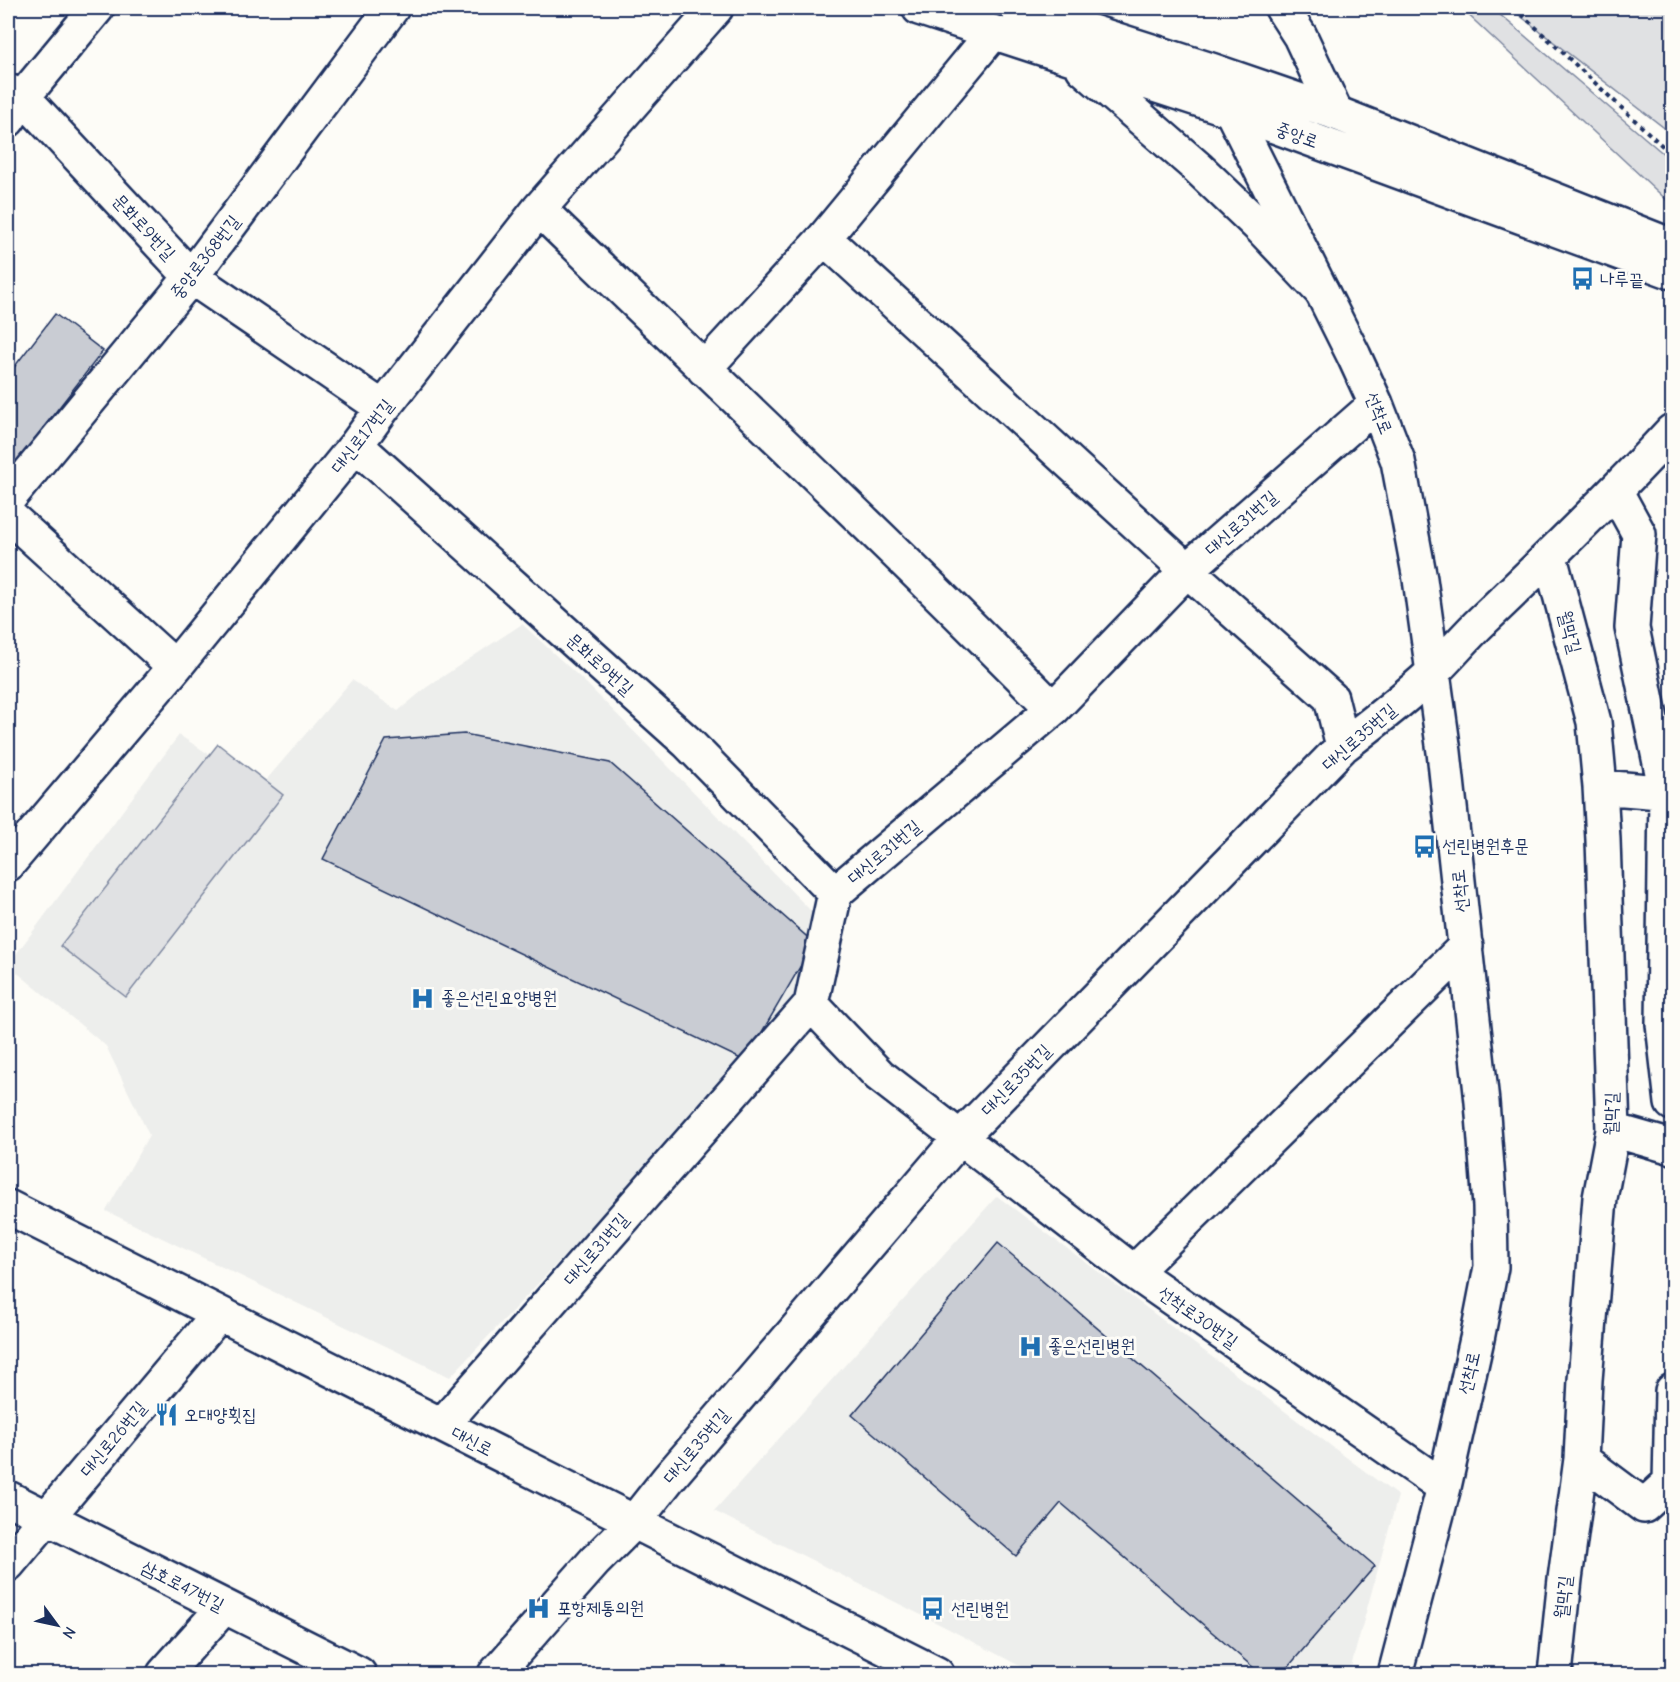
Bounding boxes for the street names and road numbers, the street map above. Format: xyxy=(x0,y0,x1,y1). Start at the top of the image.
street label: 중앙로 xyxy=(1273,118,1321,153)
street label: 문화로9번길 xyxy=(108,190,180,265)
street label: 중앙로368번길 xyxy=(166,211,245,303)
street label: 선착로 xyxy=(1361,389,1396,437)
street label: 대신로17번길 xyxy=(327,395,398,477)
street label: 대신로31번길 xyxy=(1201,486,1282,560)
street label: 월막길 xyxy=(1554,608,1585,656)
street label: 문화로9번길 xyxy=(562,629,638,700)
street label: 대신로35번길 xyxy=(1318,699,1401,775)
street label: 대신로31번길 xyxy=(844,816,925,889)
street label: 선착로 xyxy=(1448,868,1473,914)
street label: 대신로35번길 xyxy=(977,1040,1056,1120)
street label: 월막길 xyxy=(1601,1092,1622,1136)
street label: 대신로31번길 xyxy=(559,1209,634,1290)
street label: 선착로30번길 xyxy=(1154,1282,1242,1353)
street label: 선착로 xyxy=(1454,1350,1485,1397)
street label: 대신로26번길 xyxy=(76,1397,151,1481)
street label: 대신로35번길 xyxy=(659,1404,734,1488)
street label: 대신로 xyxy=(448,1422,496,1461)
street label: 삼호로47번길 xyxy=(138,1557,228,1616)
street label: 월막길 xyxy=(1551,1574,1576,1620)

